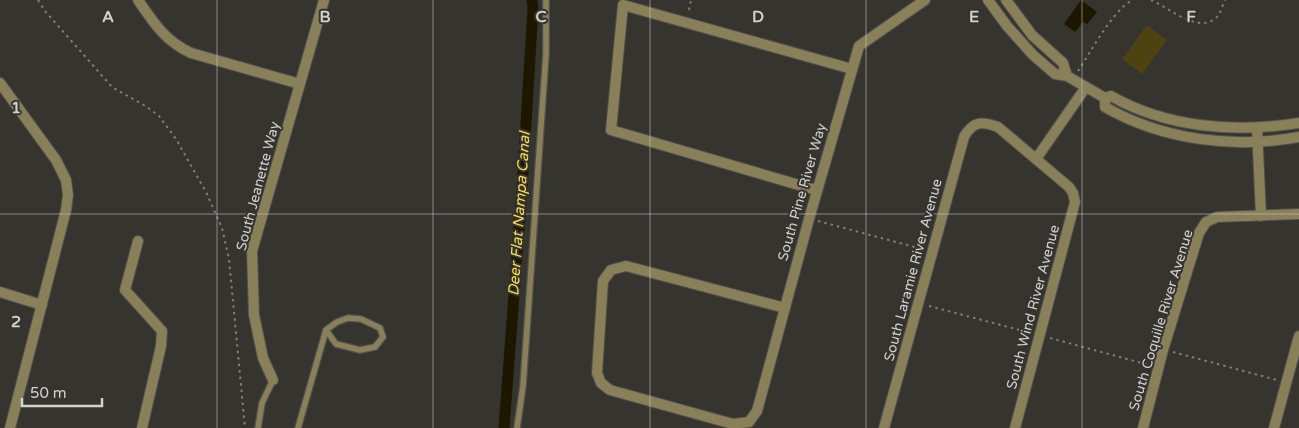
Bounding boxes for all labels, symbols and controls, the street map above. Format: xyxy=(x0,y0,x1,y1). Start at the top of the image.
text: A xyxy=(102,7,114,27)
text: B xyxy=(319,7,331,27)
text: C xyxy=(535,7,547,27)
text: D xyxy=(752,7,764,27)
text: E xyxy=(969,7,979,27)
text: F xyxy=(1186,7,1196,27)
text: 1 xyxy=(11,98,21,118)
street label: South Jeanette Way xyxy=(233,119,284,252)
street label: South Pine River Way xyxy=(774,121,830,263)
water label: Deer Flat Nampa Canal xyxy=(504,129,534,297)
street label: South Laramie River Avenue xyxy=(880,177,946,363)
street label: South Wind River Avenue xyxy=(1003,223,1063,391)
street label: South Coquille River Avenue xyxy=(1125,227,1197,413)
text: 2 xyxy=(11,312,21,332)
scale bar xyxy=(22,376,102,408)
text: 50 m xyxy=(30,384,67,402)

